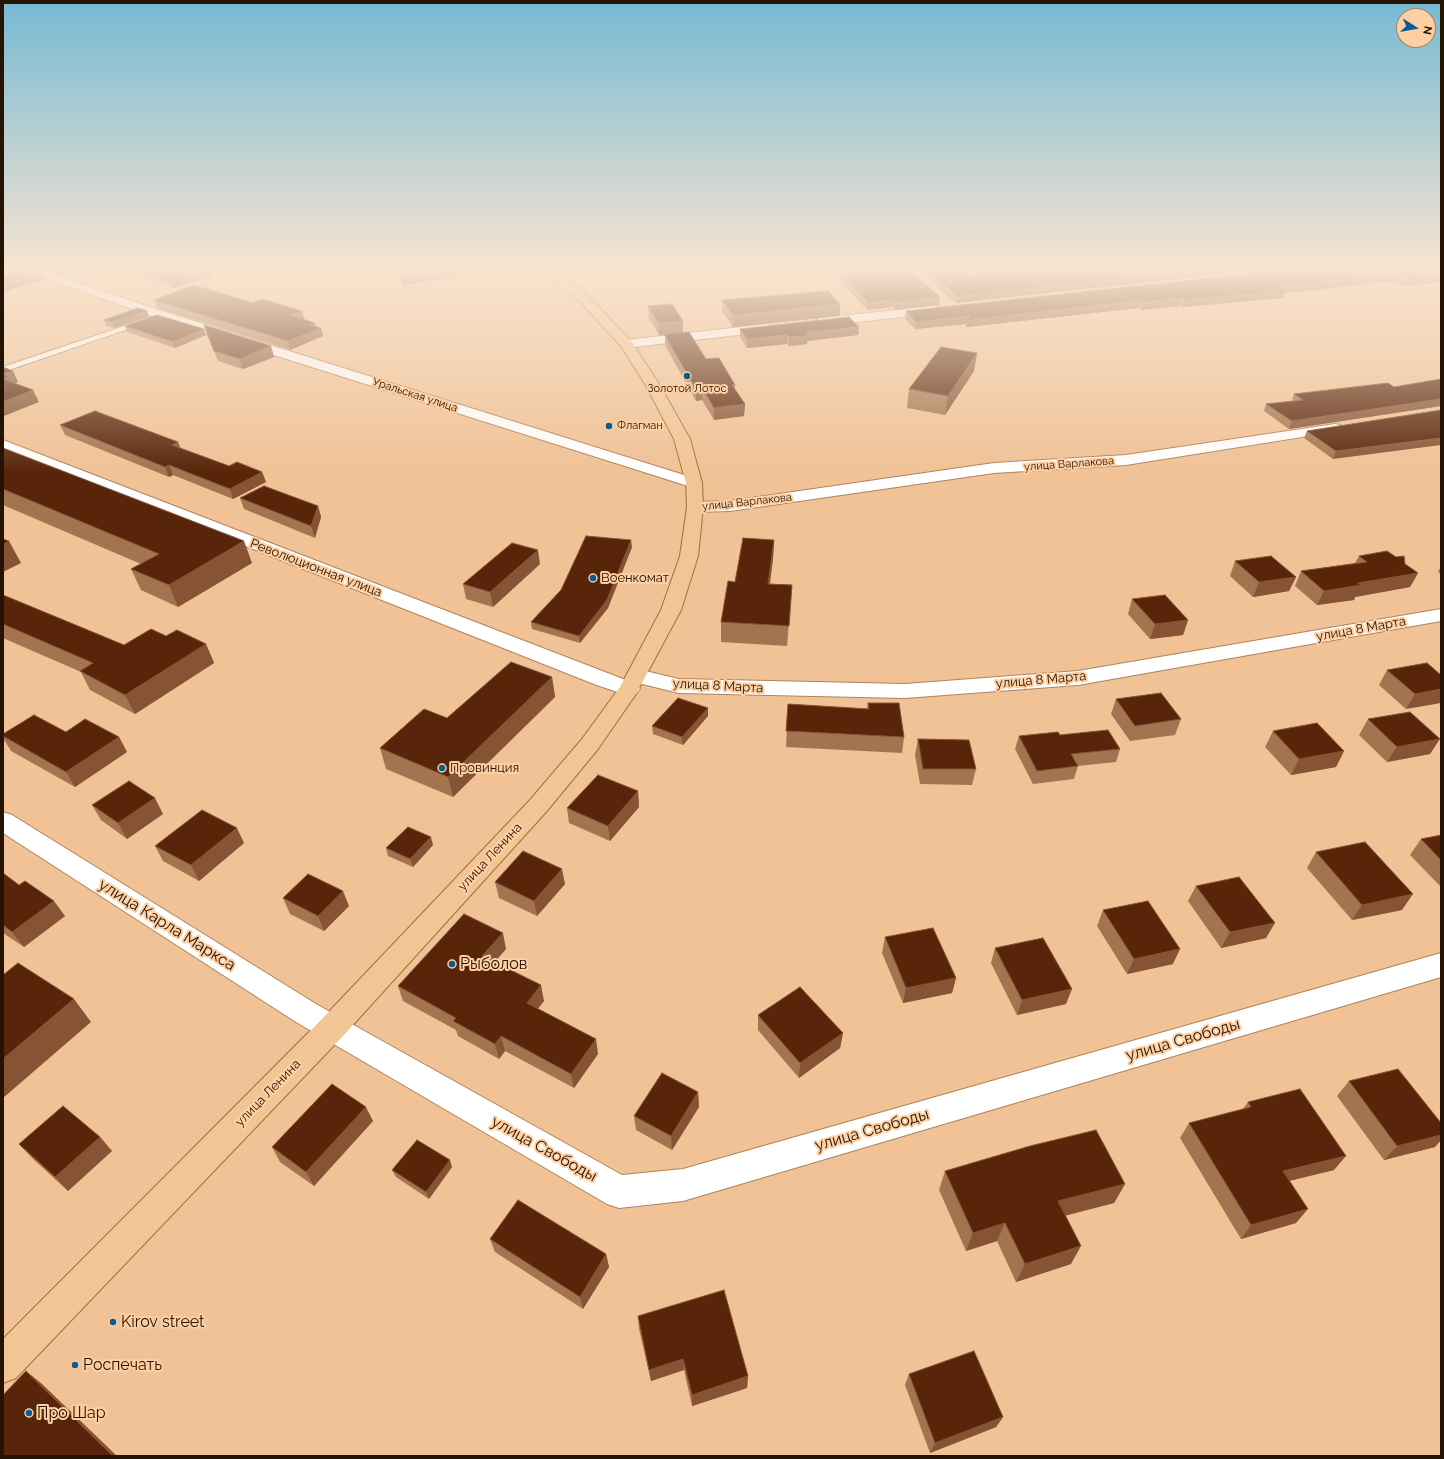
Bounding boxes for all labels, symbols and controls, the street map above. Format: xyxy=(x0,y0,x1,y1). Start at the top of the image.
north arrow xyxy=(1396,8,1436,48)
text: N xyxy=(1420,25,1434,36)
marker: Золотой Лотос xyxy=(682,371,692,381)
street label: Уральская улица xyxy=(371,375,459,415)
place label: Золотой Лотос xyxy=(648,382,726,396)
place label: Флагман xyxy=(617,419,663,433)
marker: Флагман xyxy=(604,421,614,431)
street label: улица Варлакова xyxy=(1024,454,1114,474)
street label: улица Варлакова xyxy=(701,491,793,513)
street label: Революционная улица xyxy=(248,536,384,600)
place label: Военкомат xyxy=(601,570,669,586)
marker: Военкомат xyxy=(588,573,598,583)
street label: улица 8 Марта xyxy=(1315,613,1407,645)
street label: улица 8 Марта xyxy=(995,668,1087,692)
street label: улица 8 Марта xyxy=(672,676,764,696)
place label: Провинция xyxy=(450,760,519,776)
marker: Провинция xyxy=(437,763,447,773)
street label: улица Ленина xyxy=(455,820,525,894)
street label: улица Карла Маркса xyxy=(95,875,239,975)
place label: Рыболов xyxy=(460,954,527,974)
marker: Рыболов xyxy=(447,959,457,969)
street label: улица Свободы xyxy=(1124,1015,1242,1065)
street label: улица Ленина xyxy=(232,1056,304,1130)
street label: улица Свободы xyxy=(813,1105,931,1155)
street label: улица Свободы xyxy=(488,1112,600,1186)
place label: Kirov street xyxy=(121,1312,204,1332)
marker: Kirov street xyxy=(108,1317,118,1327)
place label: Роспечать xyxy=(83,1355,162,1375)
marker: Роспечать xyxy=(70,1360,80,1370)
place label: Про Шар xyxy=(37,1403,106,1423)
marker: Про Шар xyxy=(24,1408,34,1418)

